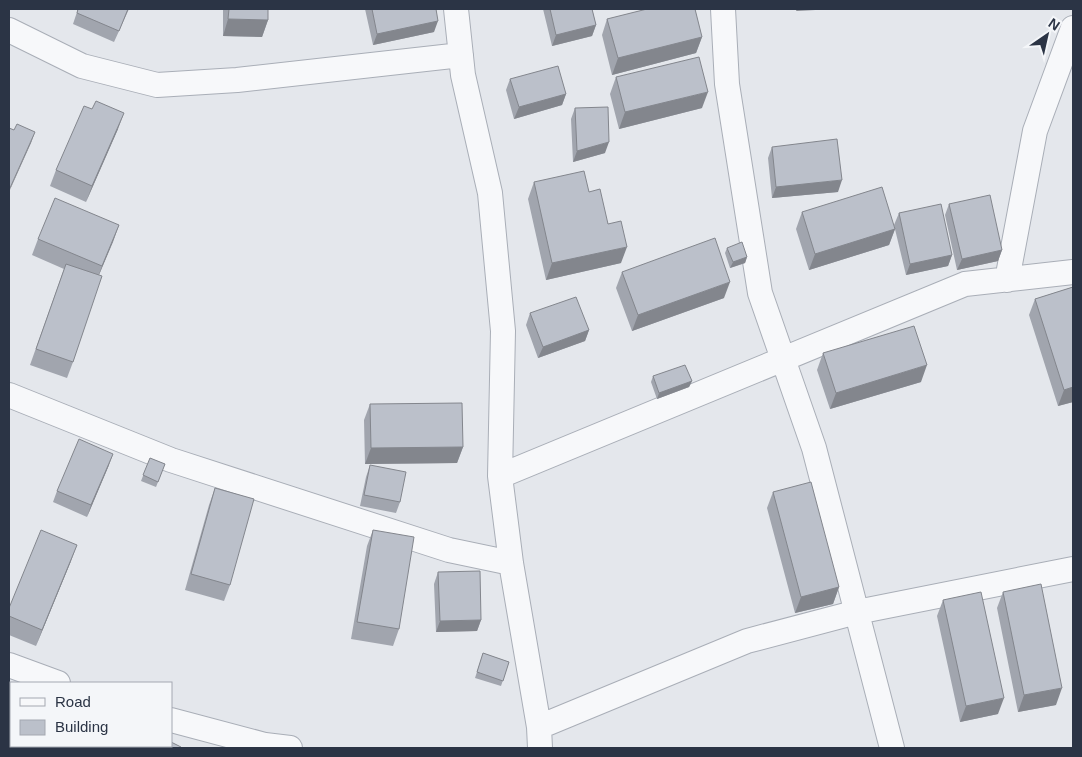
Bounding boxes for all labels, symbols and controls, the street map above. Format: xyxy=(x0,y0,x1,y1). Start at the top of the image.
north arrow xyxy=(1022,10,1072,60)
text: N xyxy=(1046,15,1063,34)
legend xyxy=(10,682,172,747)
text: Road xyxy=(55,693,91,710)
text: Building xyxy=(55,718,108,735)

